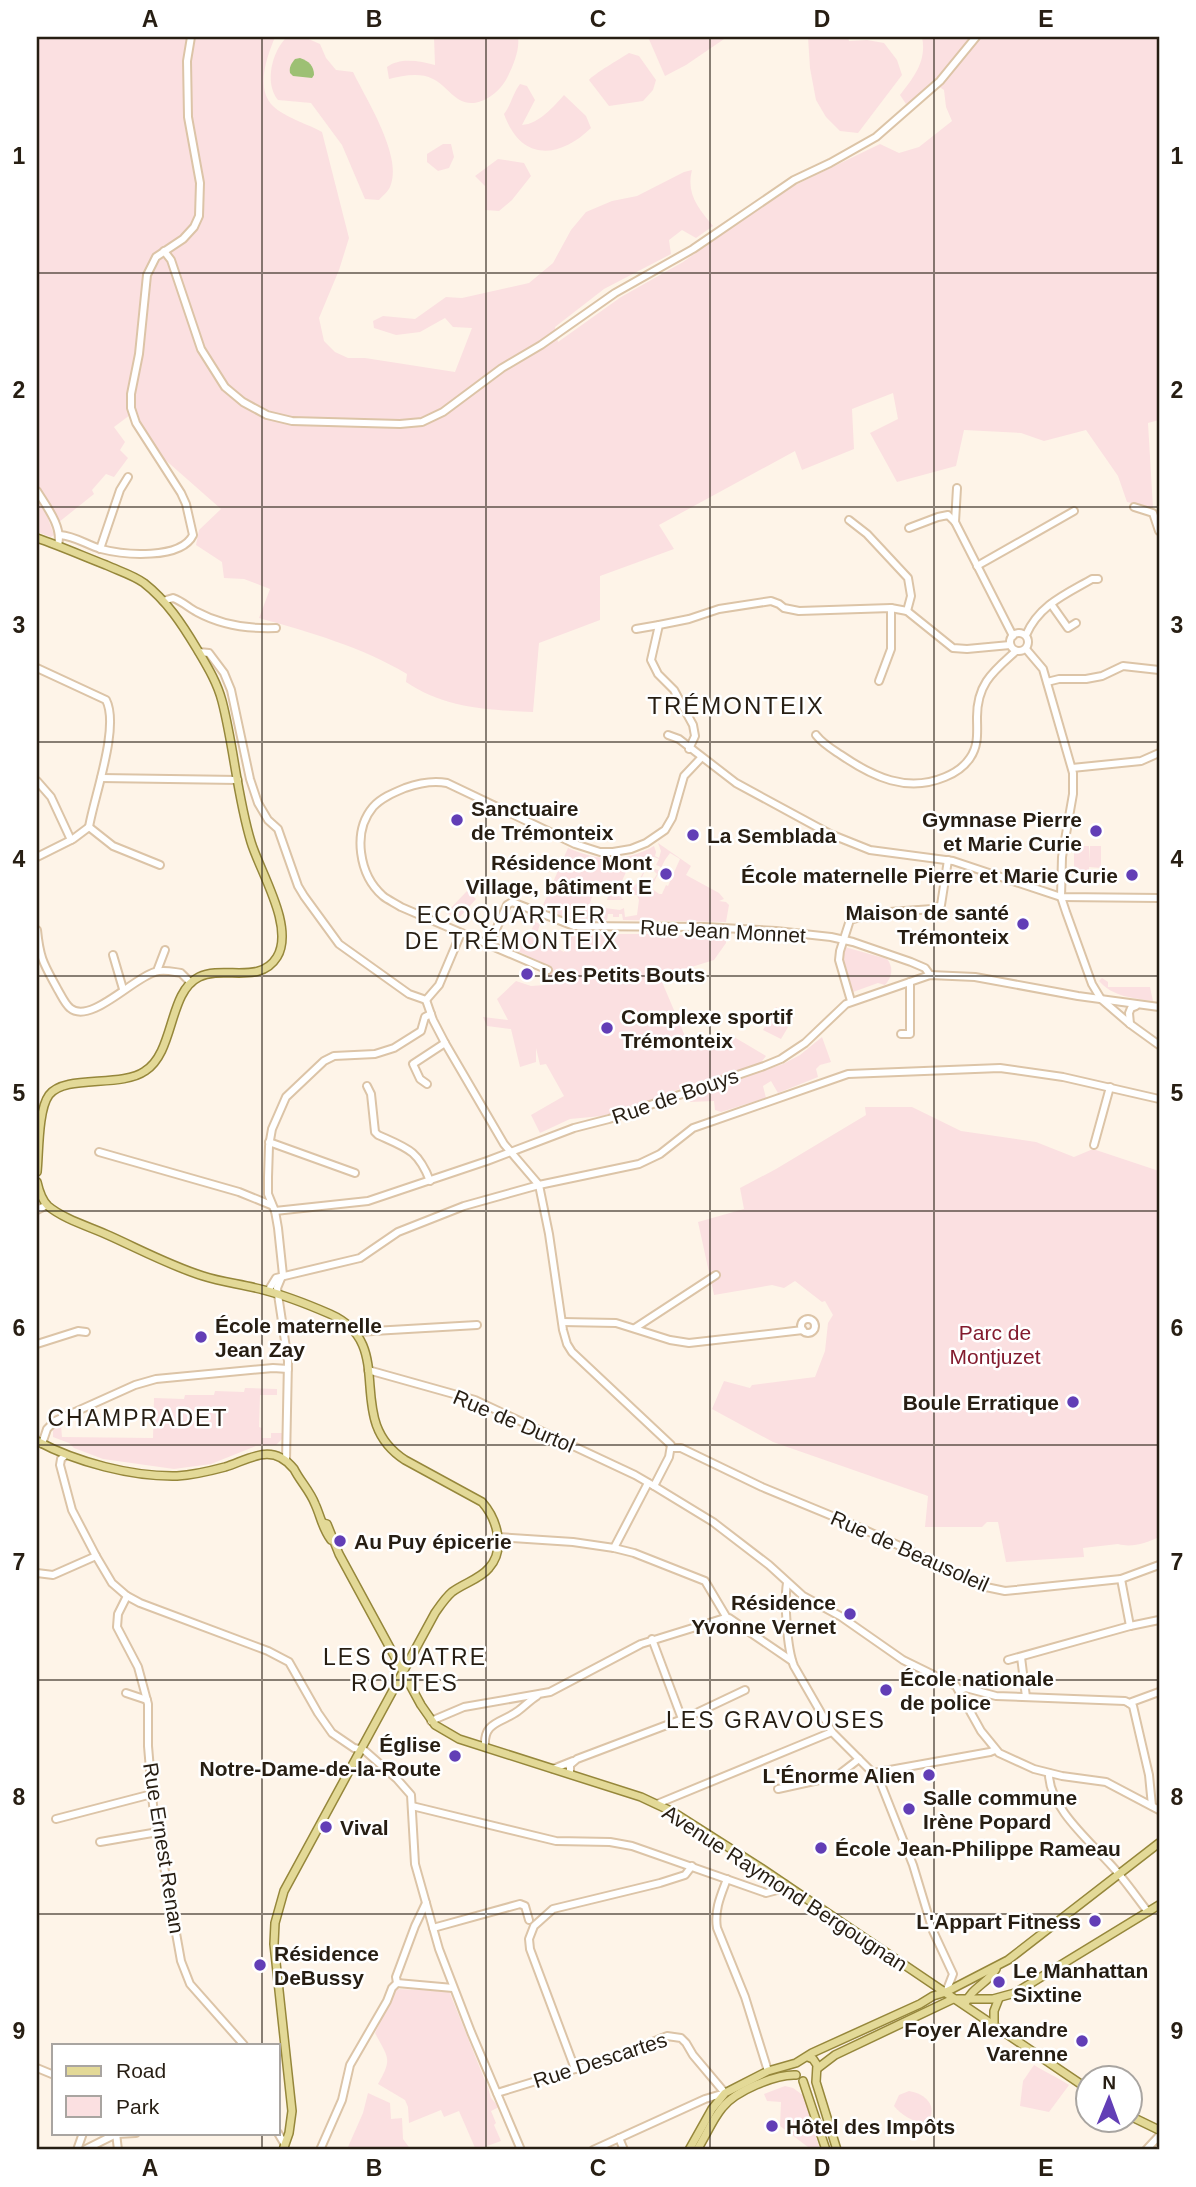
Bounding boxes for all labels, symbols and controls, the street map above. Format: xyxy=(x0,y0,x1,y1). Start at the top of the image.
text: A xyxy=(142,6,158,32)
text: B xyxy=(366,6,382,32)
text: C xyxy=(590,6,606,32)
text: D xyxy=(814,6,830,32)
text: E xyxy=(1038,6,1054,32)
text: 1 xyxy=(13,143,26,169)
text: 1 xyxy=(1171,143,1184,169)
text: 2 xyxy=(13,377,25,403)
text: 2 xyxy=(1171,377,1183,403)
text: 3 xyxy=(13,612,25,638)
text: 3 xyxy=(1171,612,1183,638)
district label: TRÉMONTEIX xyxy=(647,692,825,719)
place label: Sanctuaire de Trémonteix xyxy=(471,797,614,844)
place label: Gymnase Pierre et Marie Curie xyxy=(922,808,1082,855)
marker: Sanctuaire de Trémonteix xyxy=(449,812,465,828)
marker: Gymnase Pierre et Marie Curie xyxy=(1088,823,1104,839)
place label: La Semblada xyxy=(707,824,837,847)
marker: La Semblada xyxy=(685,827,701,843)
text: 4 xyxy=(13,846,26,872)
text: 4 xyxy=(1171,846,1184,872)
place label: Résidence Mont Village, bâtiment E xyxy=(466,851,652,898)
place label: École maternelle Pierre et Marie Curie xyxy=(741,864,1118,887)
marker: Résidence Mont Village, bâtiment E xyxy=(658,866,674,882)
marker: École maternelle Pierre et Marie Curie xyxy=(1124,867,1140,883)
place label: Maison de santé Trémonteix xyxy=(846,901,1009,948)
district label: ECOQUARTIER DE TRÉMONTEIX xyxy=(405,902,619,954)
street label: Rue Jean Monnet xyxy=(640,915,807,947)
marker: Maison de santé Trémonteix xyxy=(1015,916,1031,932)
place label: Les Petits Bouts xyxy=(541,963,706,986)
marker: Les Petits Bouts xyxy=(519,966,535,982)
place label: Complexe sportif Trémonteix xyxy=(621,1005,794,1052)
marker: Complexe sportif Trémonteix xyxy=(599,1020,615,1036)
street label: Rue de Bouys xyxy=(609,1064,741,1128)
text: 5 xyxy=(13,1080,26,1106)
text: 5 xyxy=(1171,1080,1184,1106)
place label: École maternelle Jean Zay xyxy=(215,1314,382,1361)
text: 6 xyxy=(13,1315,25,1341)
text: 6 xyxy=(1171,1315,1183,1341)
park label: Parc de Montjuzet xyxy=(949,1321,1041,1368)
marker: École maternelle Jean Zay xyxy=(193,1329,209,1345)
street label: Rue de Durtol xyxy=(450,1385,578,1457)
place label: Boule Erratique xyxy=(903,1391,1059,1414)
marker: Boule Erratique xyxy=(1065,1394,1081,1410)
district label: CHAMPRADET xyxy=(47,1405,229,1431)
street label: Rue de Beausoleil xyxy=(827,1506,993,1596)
place label: Au Puy épicerie xyxy=(354,1530,512,1553)
marker: Au Puy épicerie xyxy=(332,1533,348,1549)
text: 7 xyxy=(13,1549,25,1575)
text: 7 xyxy=(1171,1549,1183,1575)
place label: Résidence Yvonne Vernet xyxy=(691,1591,836,1638)
marker: Résidence Yvonne Vernet xyxy=(842,1606,858,1622)
district label: LES QUATRE ROUTES xyxy=(323,1644,487,1696)
place label: École nationale de police xyxy=(900,1667,1054,1714)
marker: École nationale de police xyxy=(878,1682,894,1698)
district label: LES GRAVOUSES xyxy=(666,1707,886,1733)
place label: Église Notre-Dame-de-la-Route xyxy=(199,1733,441,1780)
marker: Église Notre-Dame-de-la-Route xyxy=(447,1748,463,1764)
street label: Rue Ernest Renan xyxy=(139,1761,189,1935)
place label: L'Énorme Alien xyxy=(763,1764,915,1787)
marker: L'Énorme Alien xyxy=(921,1767,937,1783)
text: 8 xyxy=(13,1784,26,1810)
text: 8 xyxy=(1171,1784,1184,1810)
place label: Salle commune Irène Popard xyxy=(923,1786,1077,1833)
street label: Avenue Raymond Bergougnan xyxy=(658,1800,912,1976)
marker: Salle commune Irène Popard xyxy=(901,1801,917,1817)
place label: Vival xyxy=(340,1816,389,1839)
marker: Vival xyxy=(318,1819,334,1835)
place label: École Jean-Philippe Rameau xyxy=(835,1837,1121,1860)
marker: École Jean-Philippe Rameau xyxy=(813,1840,829,1856)
place label: L'Appart Fitness xyxy=(916,1910,1081,1933)
marker: L'Appart Fitness xyxy=(1087,1913,1103,1929)
place label: Résidence DeBussy xyxy=(274,1942,379,1989)
marker: Résidence DeBussy xyxy=(252,1957,268,1973)
place label: Le Manhattan Sixtine xyxy=(1013,1959,1148,2006)
marker: Le Manhattan Sixtine xyxy=(991,1974,1007,1990)
text: 9 xyxy=(13,2018,25,2044)
place label: Foyer Alexandre Varenne xyxy=(904,2018,1068,2065)
text: 9 xyxy=(1171,2018,1183,2044)
street label: Rue Descartes xyxy=(530,2028,670,2092)
marker: Foyer Alexandre Varenne xyxy=(1074,2033,1090,2049)
legend xyxy=(52,2044,280,2134)
text: Road xyxy=(116,2059,166,2082)
north arrow xyxy=(1074,2064,1144,2134)
text: N xyxy=(1102,2072,1116,2093)
text: Park xyxy=(116,2095,160,2118)
place label: Hôtel des Impôts xyxy=(786,2115,955,2138)
marker: Hôtel des Impôts xyxy=(764,2118,780,2134)
text: A xyxy=(142,2155,158,2181)
text: B xyxy=(366,2155,382,2181)
text: C xyxy=(590,2155,606,2181)
text: D xyxy=(814,2155,830,2181)
text: E xyxy=(1038,2155,1054,2181)

